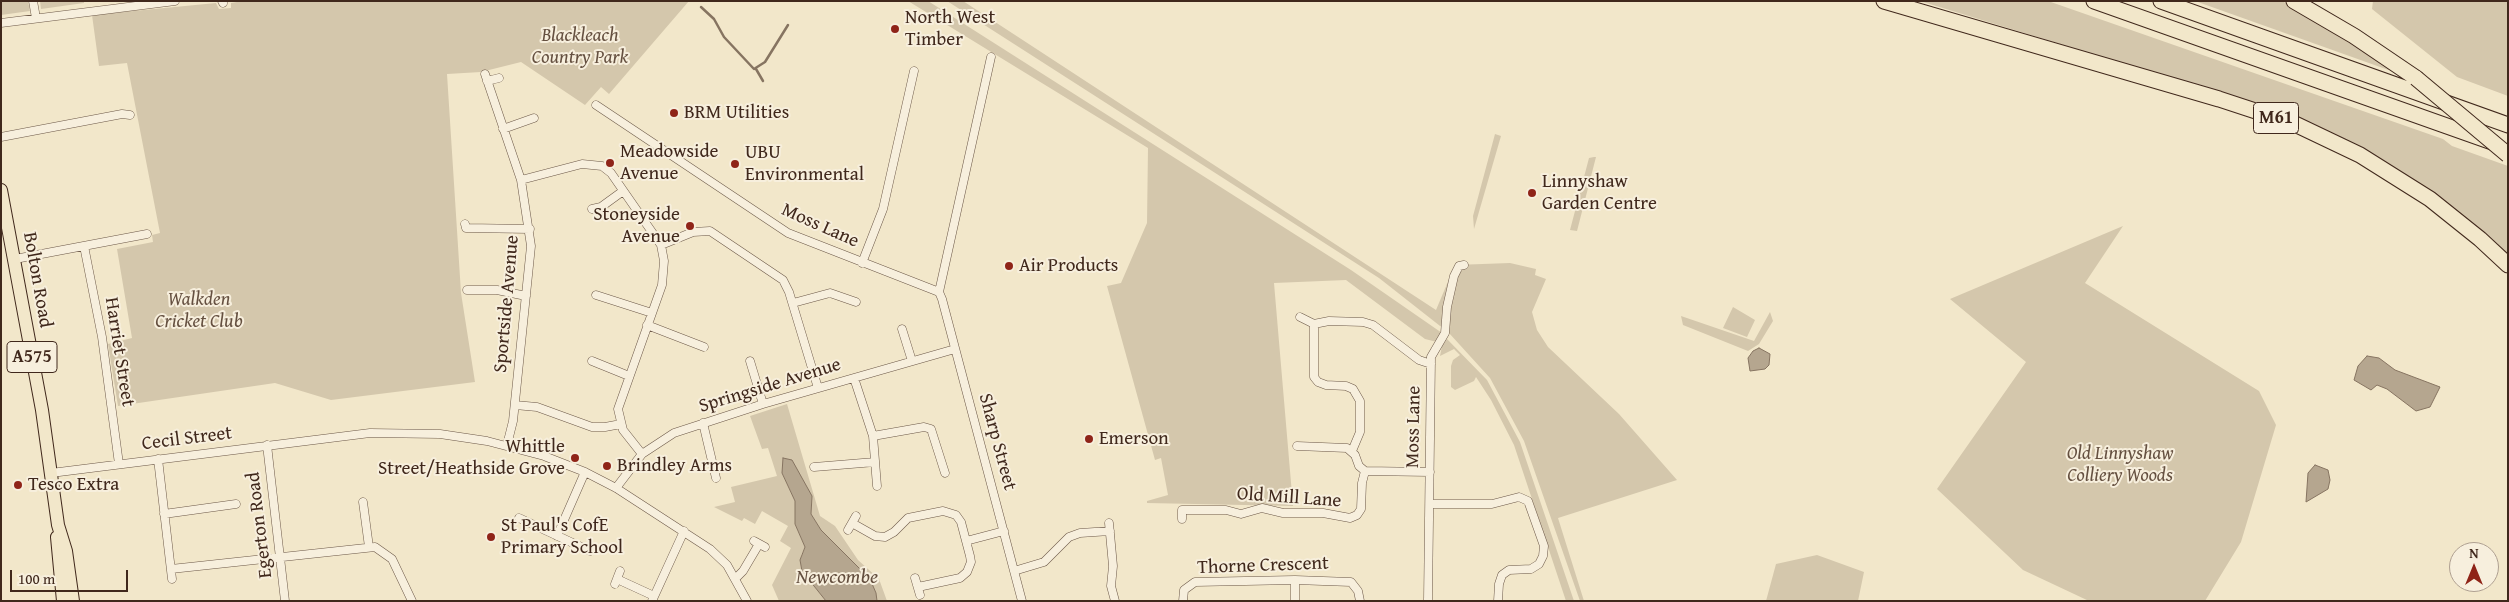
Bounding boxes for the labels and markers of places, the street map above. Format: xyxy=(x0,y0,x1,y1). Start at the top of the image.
place label: North West Timber xyxy=(905,7,995,51)
marker: North West Timber xyxy=(889,23,901,35)
place label: BRM Utilities xyxy=(684,102,789,124)
marker: BRM Utilities xyxy=(668,107,680,119)
place label: Meadowside Avenue xyxy=(620,141,718,185)
place label: UBU Environmental xyxy=(745,142,864,186)
marker: Meadowside Avenue xyxy=(604,157,616,169)
marker: UBU Environmental xyxy=(729,158,741,170)
place label: Linnyshaw Garden Centre xyxy=(1542,171,1657,215)
marker: Linnyshaw Garden Centre xyxy=(1526,187,1538,199)
place label: Stoneyside Avenue xyxy=(593,204,680,248)
marker: Stoneyside Avenue xyxy=(684,220,696,232)
place label: Air Products xyxy=(1019,255,1118,277)
marker: Air Products xyxy=(1003,260,1015,272)
place label: Emerson xyxy=(1099,428,1169,450)
marker: Emerson xyxy=(1083,433,1095,445)
place label: Whittle Street/Heathside Grove xyxy=(378,436,565,480)
marker: Whittle Street/Heathside Grove xyxy=(569,452,581,464)
place label: Brindley Arms xyxy=(617,455,732,477)
marker: Brindley Arms xyxy=(601,460,613,472)
place label: Tesco Extra xyxy=(28,474,119,496)
marker: Tesco Extra xyxy=(12,479,24,491)
place label: St Paul's CofE Primary School xyxy=(501,515,623,559)
marker: St Paul's CofE Primary School xyxy=(485,531,497,543)

